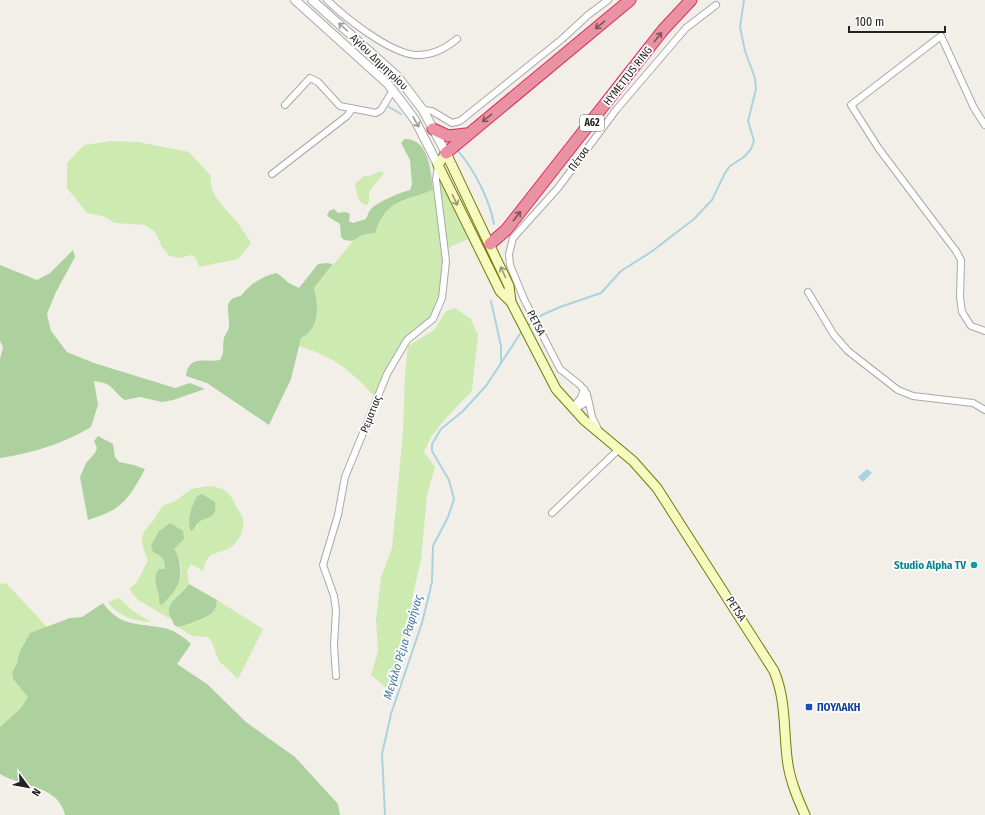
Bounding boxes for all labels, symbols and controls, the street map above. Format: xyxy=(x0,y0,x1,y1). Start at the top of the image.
scale bar xyxy=(849,8,945,34)
text: 100 m xyxy=(855,15,884,29)
one-way arrow xyxy=(594,20,605,29)
one-way arrow xyxy=(338,23,348,32)
street label: Αγίου Δημητρίου xyxy=(348,31,410,93)
one-way arrow xyxy=(654,32,662,43)
street label: HYMETTUS RING xyxy=(601,44,655,108)
one-way arrow xyxy=(481,113,492,122)
one-way arrow xyxy=(413,115,420,127)
road number: Α62 xyxy=(580,115,604,131)
street label: Πέτσα xyxy=(566,144,592,174)
one-way arrow xyxy=(452,194,459,206)
one-way arrow xyxy=(513,211,522,222)
one-way arrow xyxy=(499,267,506,279)
street label: PETSA xyxy=(524,308,548,338)
street label: Ρεματιας xyxy=(358,393,385,435)
place label: Studio Alpha TV xyxy=(894,559,966,572)
marker: Studio Alpha TV xyxy=(969,560,979,570)
water label: Μεγάλο Ρέμα Ραφήνας xyxy=(380,592,426,701)
street label: PETSA xyxy=(723,594,749,624)
place label: ΠΟΥΛΑΚΗ xyxy=(817,701,861,714)
marker: ΠΟΥΛΑΚΗ xyxy=(804,702,814,712)
north arrow xyxy=(8,767,48,807)
text: N xyxy=(29,786,43,798)

